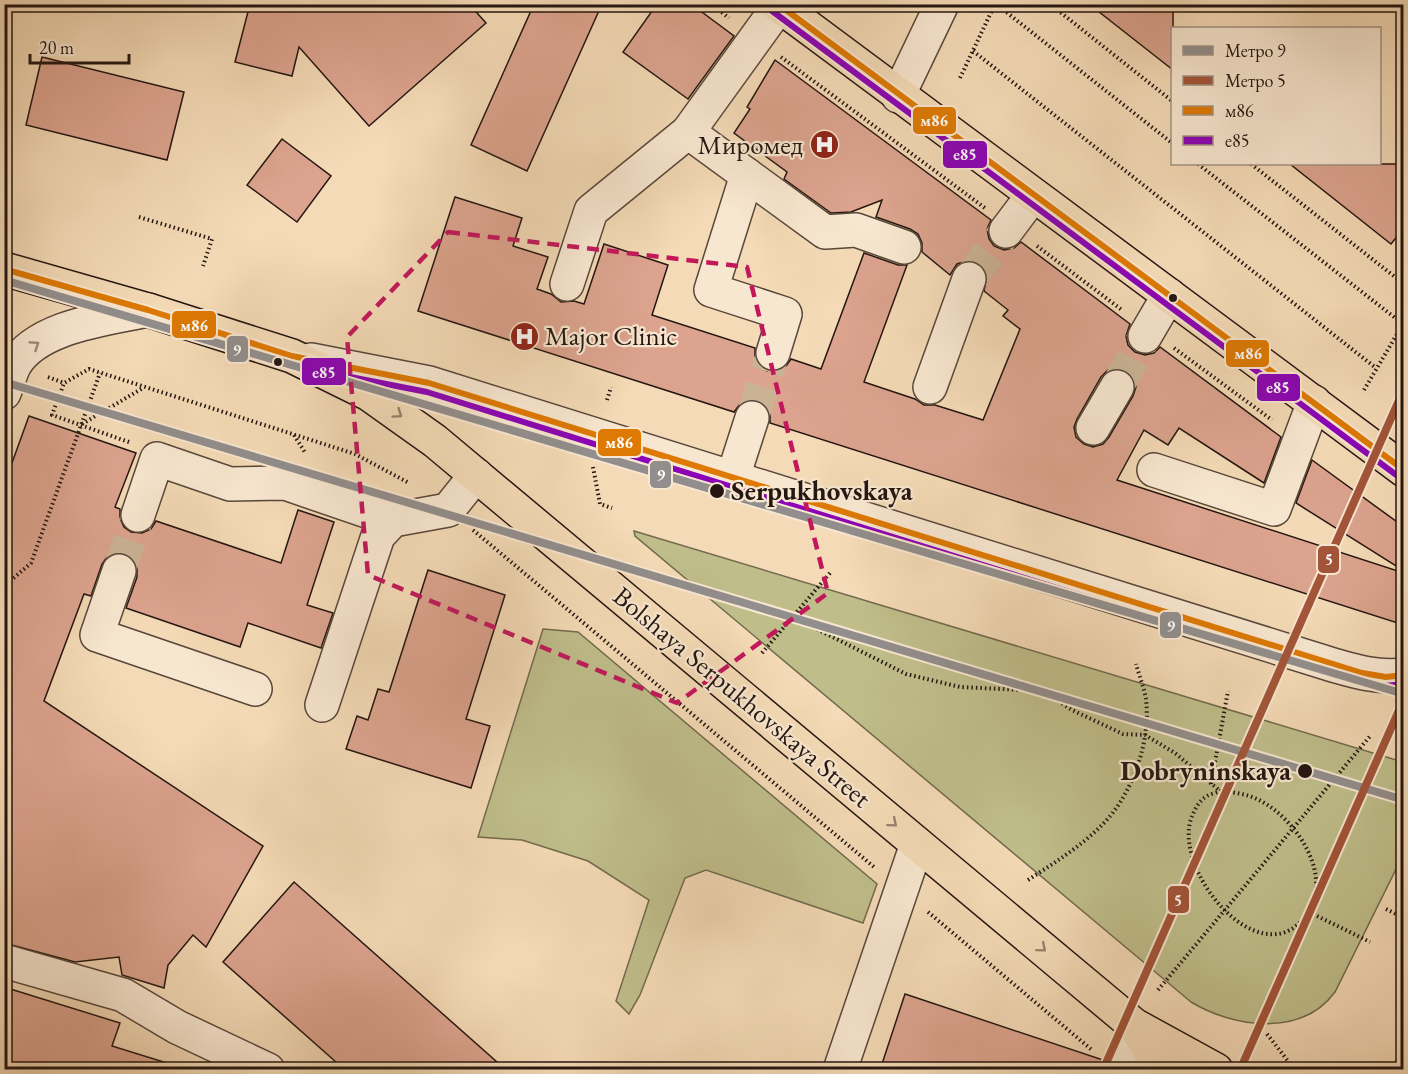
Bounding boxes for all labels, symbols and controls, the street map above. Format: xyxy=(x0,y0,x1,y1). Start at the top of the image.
scale bar xyxy=(30,27,129,65)
legend xyxy=(1171,27,1381,165)
text: 20 m xyxy=(39,36,74,59)
text: Метро 9 xyxy=(1225,39,1286,62)
text: Метро 5 xyxy=(1225,69,1286,92)
text: м86 xyxy=(1225,99,1254,122)
line badge: м86 xyxy=(912,106,957,135)
text: м86 xyxy=(920,110,948,131)
place label: Миромед xyxy=(698,127,803,162)
hospital icon: Миромед xyxy=(808,129,840,161)
text: е85 xyxy=(1225,129,1249,152)
line badge: е85 xyxy=(942,140,988,169)
text: е85 xyxy=(953,144,977,165)
unlabelled marker xyxy=(1167,292,1179,304)
line badge: м86 xyxy=(171,310,217,339)
text: м86 xyxy=(180,315,208,336)
place label: Major Clinic xyxy=(545,318,677,353)
hospital icon: Major Clinic xyxy=(508,320,540,352)
line badge: 9 xyxy=(226,335,249,363)
text: 9 xyxy=(233,339,242,360)
line badge: м86 xyxy=(1225,339,1270,368)
one-way arrow xyxy=(29,342,40,353)
text: м86 xyxy=(1234,343,1262,364)
unlabelled marker xyxy=(272,356,284,368)
line badge: е85 xyxy=(301,357,347,386)
text: е85 xyxy=(312,362,336,383)
line badge: е85 xyxy=(1256,373,1301,402)
text: е85 xyxy=(1266,377,1290,398)
one-way arrow xyxy=(391,407,402,418)
line badge: м86 xyxy=(597,428,642,457)
text: м86 xyxy=(605,432,633,453)
line badge: 9 xyxy=(649,460,672,489)
text: 9 xyxy=(657,464,666,485)
place label: Serpukhovskaya xyxy=(731,473,913,508)
marker: Serpukhovskaya xyxy=(708,482,726,500)
line badge: 5 xyxy=(1317,545,1340,574)
text: 5 xyxy=(1325,549,1333,570)
street label: Bolshaya Serpukhovskaya Street xyxy=(606,578,879,815)
line badge: 9 xyxy=(1159,611,1182,639)
text: 9 xyxy=(1167,615,1176,636)
place label: Dobryninskaya xyxy=(1120,753,1291,788)
marker: Dobryninskaya xyxy=(1296,762,1314,780)
one-way arrow xyxy=(886,816,897,827)
line badge: 5 xyxy=(1167,885,1190,914)
text: 5 xyxy=(1174,890,1182,911)
one-way arrow xyxy=(1035,941,1046,952)

